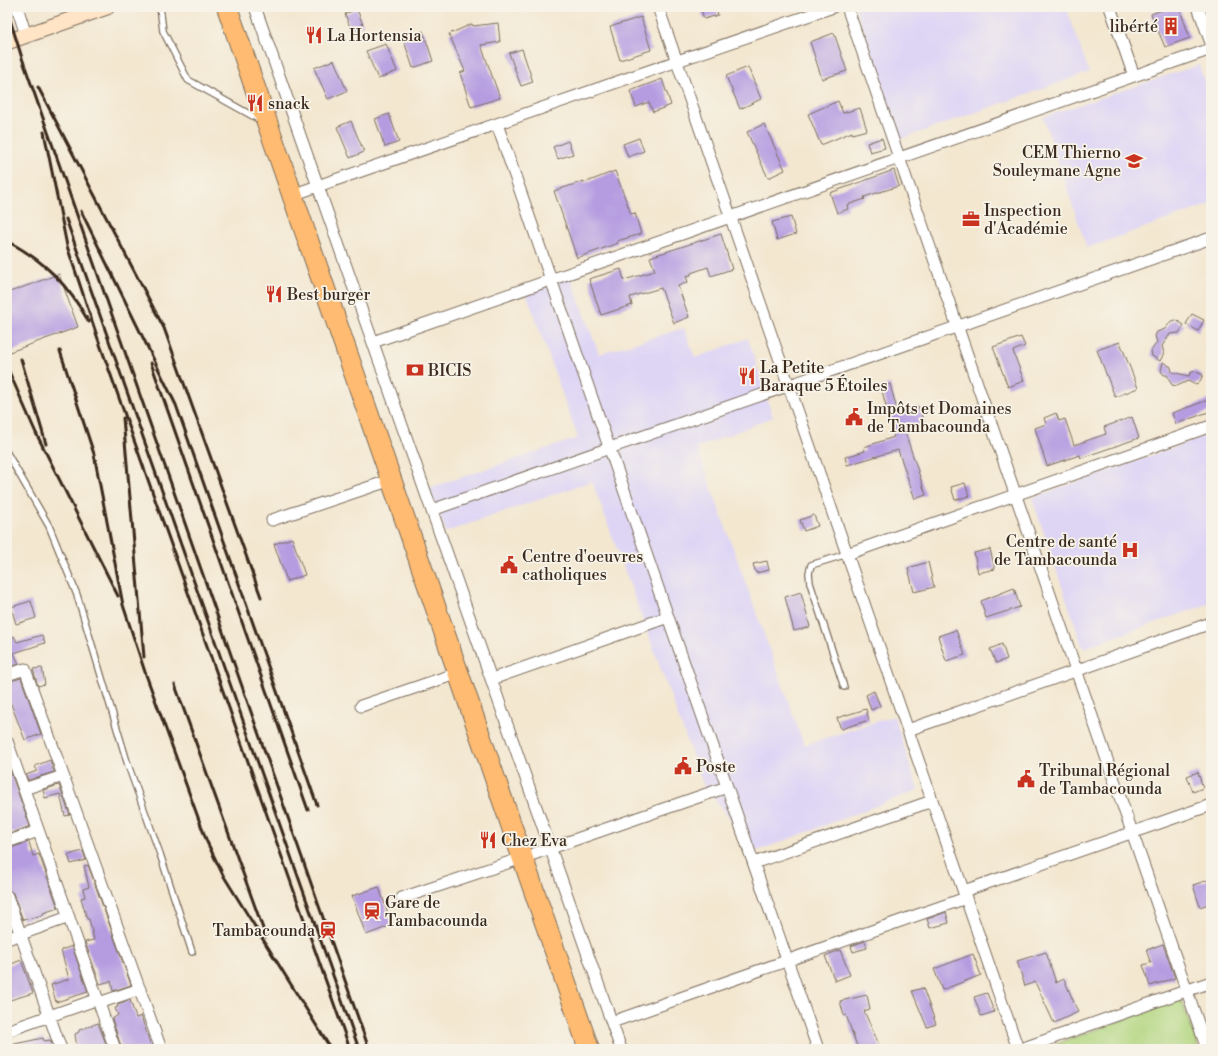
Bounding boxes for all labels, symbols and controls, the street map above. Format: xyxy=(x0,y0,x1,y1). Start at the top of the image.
building icon: libérté xyxy=(1161,16,1181,36)
place label: libérté xyxy=(1110,17,1158,37)
restaurant icon: La Hortensia xyxy=(304,25,324,45)
place label: La Hortensia xyxy=(327,26,423,46)
restaurant icon: snack xyxy=(245,93,265,113)
place label: snack xyxy=(268,94,311,114)
place label: CEM Thierno Souleymane Agne xyxy=(993,143,1121,181)
school or university icon: CEM Thierno Souleymane Agne xyxy=(1124,151,1144,171)
place label: Inspection d'Académie xyxy=(984,201,1068,239)
office icon: Inspection d'Académie xyxy=(961,209,981,229)
restaurant icon: Best burger xyxy=(264,284,284,304)
place label: Best burger xyxy=(286,285,371,305)
place label: La Petite Baraque 5 Étoiles xyxy=(759,358,887,396)
bank icon: BICIS xyxy=(405,360,425,380)
place label: BICIS xyxy=(427,361,472,381)
restaurant icon: La Petite Baraque 5 Étoiles xyxy=(737,366,757,386)
place label: Impôts et Domaines de Tambacounda xyxy=(867,399,1012,437)
public building icon: Impôts et Domaines de Tambacounda xyxy=(844,407,864,427)
place label: Centre de santé de Tambacounda xyxy=(994,532,1118,570)
hospital icon: Centre de santé de Tambacounda xyxy=(1120,540,1140,560)
place label: Centre d'oeuvres catholiques xyxy=(522,547,643,585)
public building icon: Centre d'oeuvres catholiques xyxy=(499,555,519,575)
public building icon: Poste xyxy=(673,756,693,776)
place label: Poste xyxy=(696,757,736,777)
place label: Tribunal Régional de Tambacounda xyxy=(1039,761,1170,799)
public building icon: Tribunal Régional de Tambacounda xyxy=(1016,769,1036,789)
restaurant icon: Chez Eva xyxy=(478,830,498,850)
place label: Chez Eva xyxy=(501,831,568,851)
place label: Gare de Tambacounda xyxy=(385,893,488,931)
station icon: Gare de Tambacounda xyxy=(362,901,382,921)
station icon: Tambacounda xyxy=(318,920,338,940)
place label: Tambacounda xyxy=(212,921,316,941)

